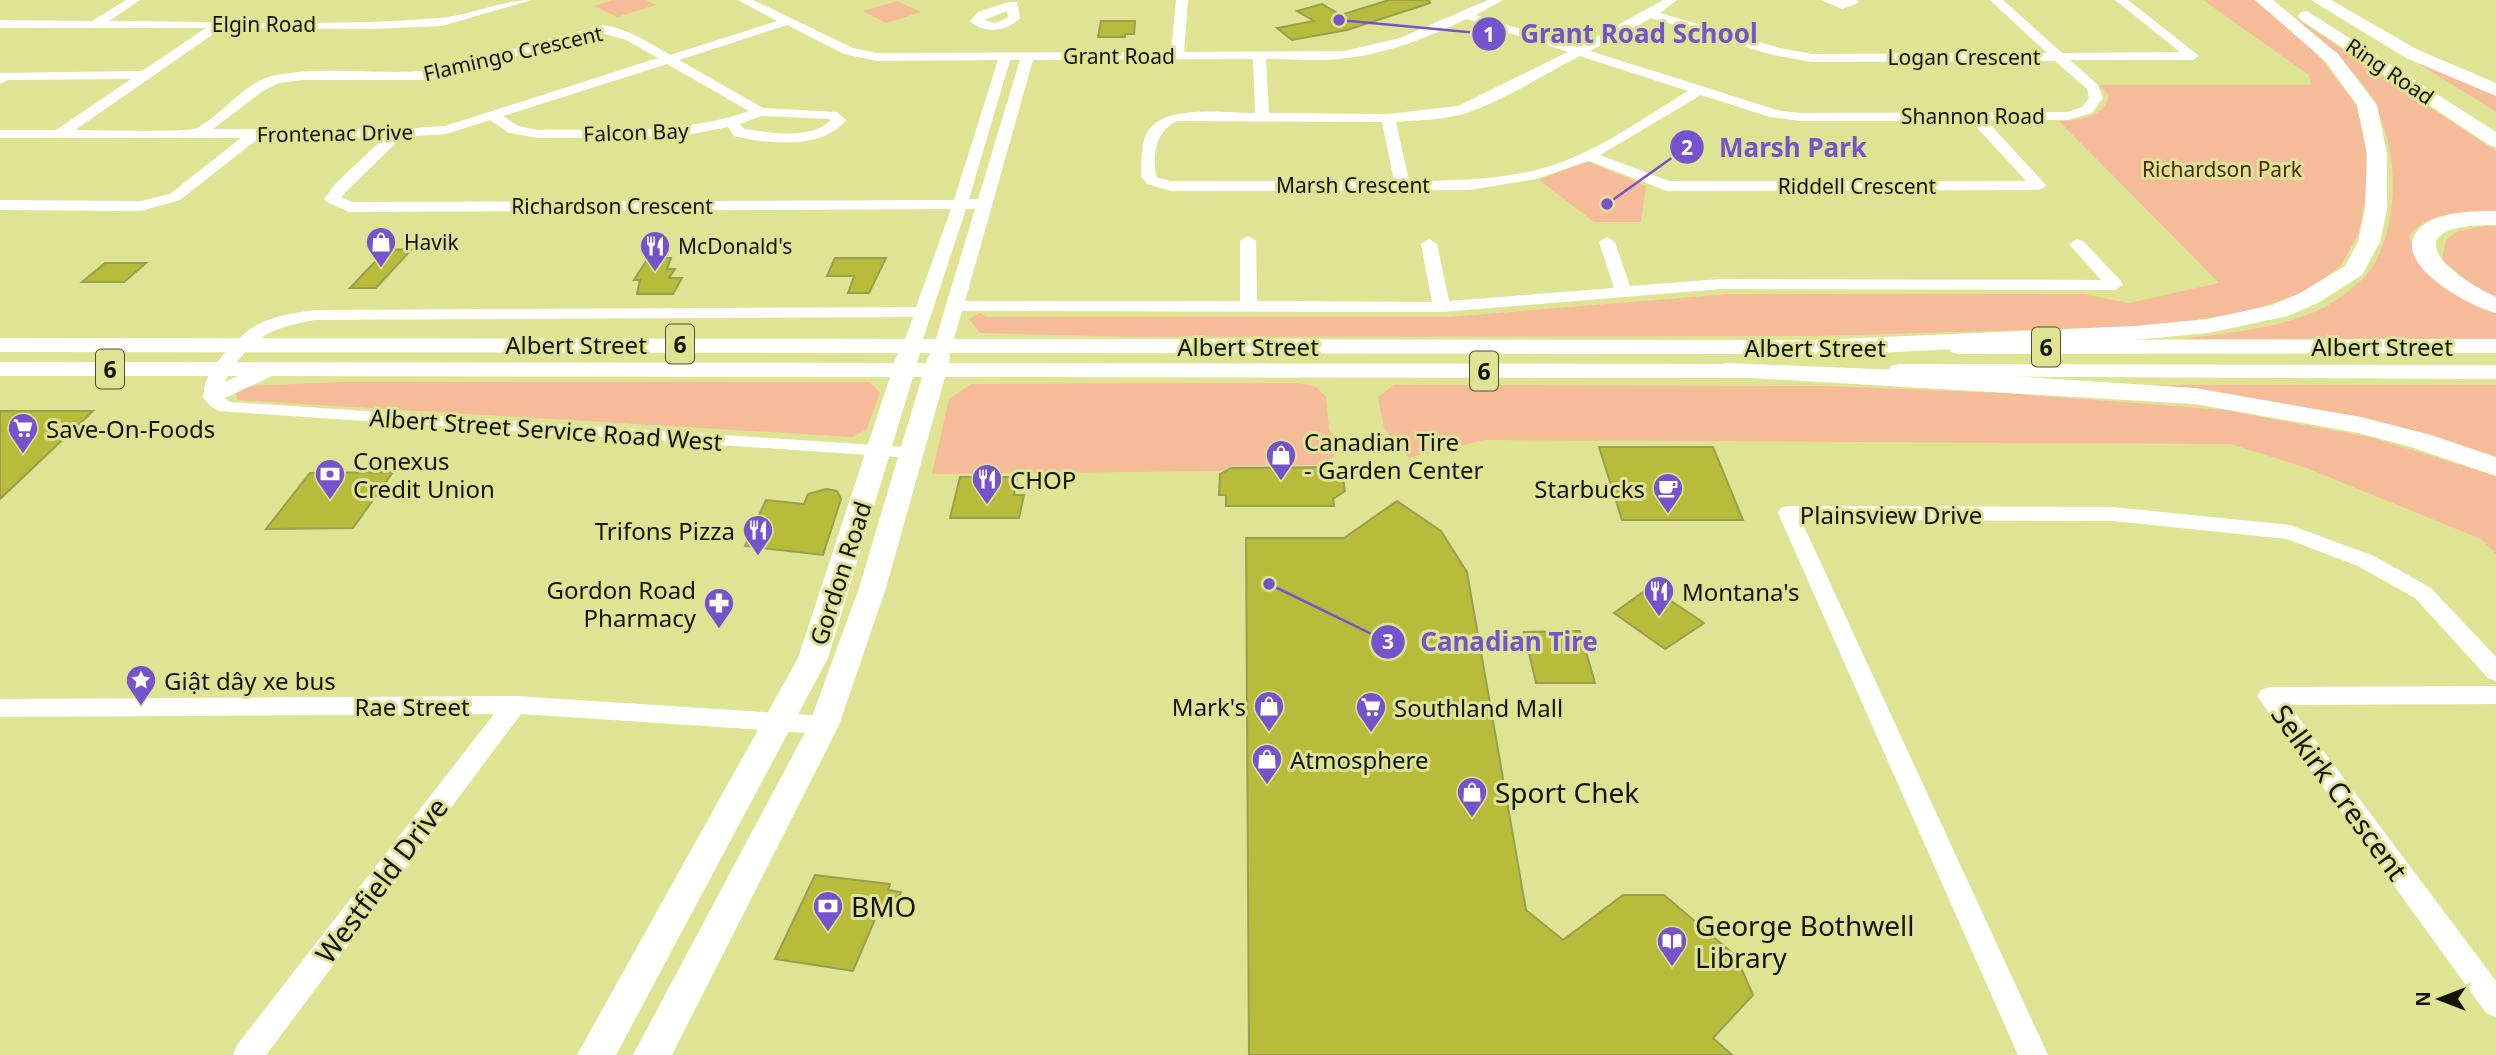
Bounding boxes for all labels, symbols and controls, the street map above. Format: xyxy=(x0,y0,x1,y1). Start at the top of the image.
street label: Elgin Road xyxy=(212,10,316,38)
callout: Grant Road School xyxy=(1472,11,1772,58)
text: Grant Road School xyxy=(1520,15,1758,51)
street label: Flamingo Crescent xyxy=(421,19,606,87)
text: 1 xyxy=(1483,20,1495,48)
street label: Ring Road xyxy=(2341,31,2439,111)
street label: Grant Road xyxy=(1063,42,1175,70)
street label: Logan Crescent xyxy=(1888,43,2041,71)
street label: Shannon Road xyxy=(1901,102,2045,130)
street label: Falcon Bay xyxy=(583,116,689,148)
street label: Frontenac Drive xyxy=(257,118,413,148)
callout: Marsh Park xyxy=(1670,124,1881,171)
text: Marsh Park xyxy=(1719,129,1868,165)
text: 2 xyxy=(1681,133,1693,161)
park label: Richardson Park xyxy=(2142,155,2303,183)
street label: Marsh Crescent xyxy=(1276,171,1430,199)
street label: Riddell Crescent xyxy=(1778,172,1937,200)
street label: Richardson Crescent xyxy=(511,192,713,220)
shop icon: Havik xyxy=(364,225,398,269)
place label: Havik xyxy=(404,228,459,256)
restaurant icon: McDonald's xyxy=(638,229,672,273)
place label: McDonald's xyxy=(678,232,792,260)
road number: 6 xyxy=(666,324,694,364)
street label: Albert Street xyxy=(505,328,647,361)
road number: 6 xyxy=(2032,328,2060,366)
street label: Albert Street xyxy=(1177,330,1319,363)
street label: Albert Street xyxy=(2311,330,2453,363)
street label: Albert Street xyxy=(1744,331,1886,364)
road number: 6 xyxy=(96,350,124,388)
road number: 6 xyxy=(1470,352,1498,390)
street label: Albert Street Service Road West xyxy=(368,400,724,458)
supermarket icon: Save-On-Foods xyxy=(6,411,40,455)
place label: Save-On-Foods xyxy=(46,412,215,445)
place label: Canadian Tire - Garden Center xyxy=(1304,425,1483,486)
shop icon: Canadian Tire - Garden Center xyxy=(1264,438,1298,482)
place label: Conexus Credit Union xyxy=(353,444,495,505)
bank icon: Conexus Credit Union xyxy=(313,457,347,501)
restaurant icon: CHOP xyxy=(970,462,1004,506)
place label: CHOP xyxy=(1010,463,1076,496)
cafe icon: Starbucks xyxy=(1651,471,1685,515)
place label: Starbucks xyxy=(1534,472,1645,505)
street label: Gordon Road xyxy=(801,497,879,649)
street label: Plainsview Drive xyxy=(1800,498,1982,531)
restaurant icon: Trifons Pizza xyxy=(741,513,775,557)
place label: Trifons Pizza xyxy=(595,514,735,547)
place label: Gordon Road Pharmacy xyxy=(547,573,697,634)
restaurant icon: Montana's xyxy=(1642,574,1676,618)
place label: Montana's xyxy=(1682,575,1799,608)
pharmacy icon: Gordon Road Pharmacy xyxy=(702,586,736,630)
callout: Canadian Tire xyxy=(1371,618,1611,665)
text: Canadian Tire xyxy=(1420,623,1598,659)
text: 3 xyxy=(1382,627,1394,655)
place icon: Giật dây xe bus xyxy=(124,663,158,707)
place label: Giật dây xe bus xyxy=(164,664,336,697)
shop icon: Mark's xyxy=(1252,689,1286,733)
street label: Rae Street xyxy=(354,690,470,723)
place label: Mark's xyxy=(1172,690,1246,723)
supermarket icon: Southland Mall xyxy=(1354,690,1388,734)
place label: Southland Mall xyxy=(1394,691,1563,724)
street label: Selkirk Crescent xyxy=(2263,696,2417,888)
shop icon: Atmosphere xyxy=(1250,742,1284,786)
place label: Atmosphere xyxy=(1290,743,1429,776)
place label: Sport Chek xyxy=(1495,773,1639,811)
shop icon: Sport Chek xyxy=(1455,775,1489,819)
street label: Westfield Drive xyxy=(306,789,456,971)
place label: BMO xyxy=(851,887,916,925)
bank icon: BMO xyxy=(811,889,845,933)
place label: George Bothwell Library xyxy=(1695,906,1915,976)
library icon: George Bothwell Library xyxy=(1655,924,1689,968)
north arrow xyxy=(2405,964,2475,1034)
text: N xyxy=(2410,991,2436,1007)

